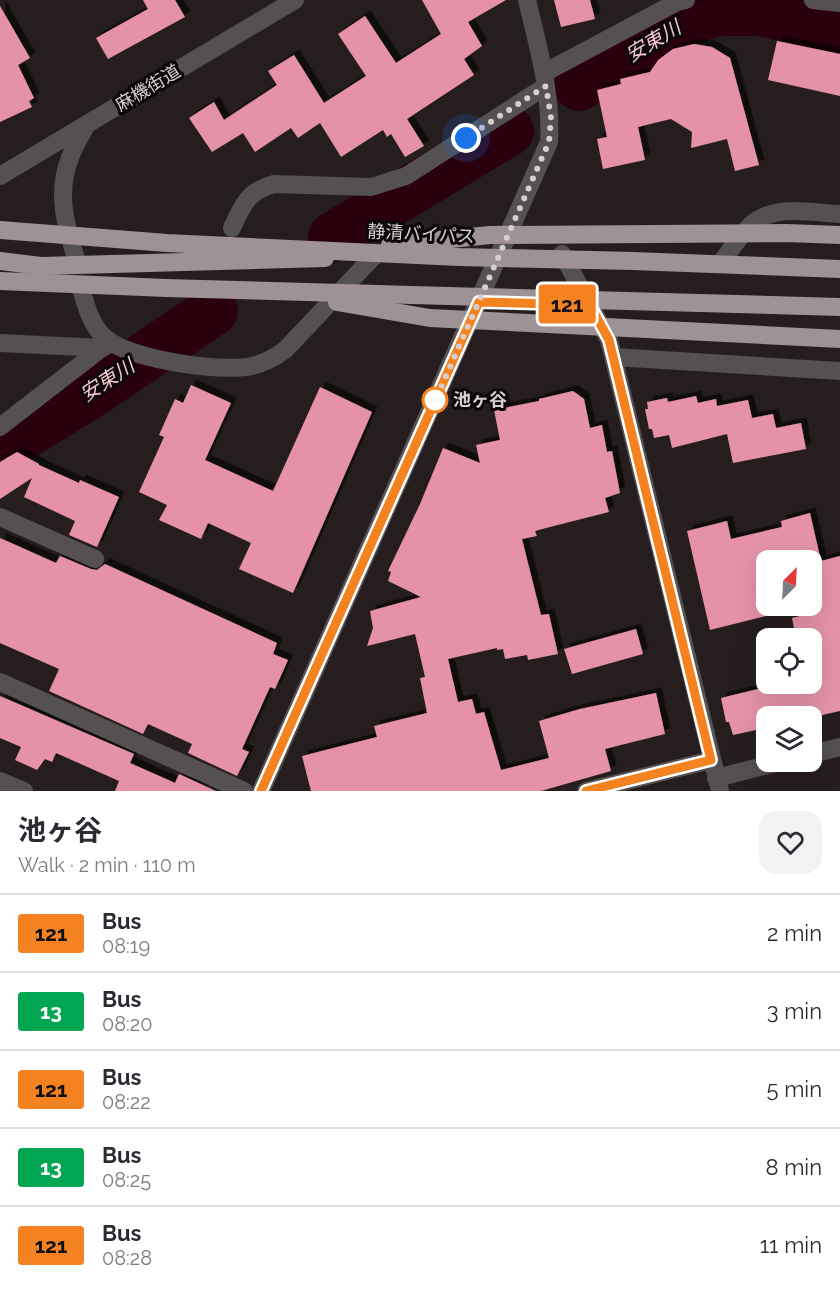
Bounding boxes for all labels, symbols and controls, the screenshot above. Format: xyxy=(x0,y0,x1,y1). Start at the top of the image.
water label: 安東川 xyxy=(621,14,687,67)
street label: 麻機街道 xyxy=(111,60,184,115)
your location xyxy=(451,123,481,153)
street label: 静清バイパス xyxy=(367,220,475,247)
line badge: 121 xyxy=(532,284,602,324)
text: 121 xyxy=(551,292,583,317)
water label: 安東川 xyxy=(75,353,140,406)
marker: 池ヶ谷 xyxy=(422,387,448,413)
place label: 池ヶ谷 xyxy=(453,389,507,410)
north arrow xyxy=(756,550,822,616)
map controls xyxy=(756,550,822,772)
button: locate xyxy=(756,628,822,694)
button: layers xyxy=(756,706,822,772)
button: heart xyxy=(759,811,822,874)
text: 池ヶ谷 xyxy=(18,814,102,847)
text: Walk · 2 min · 110 m xyxy=(18,853,196,877)
text: Bus xyxy=(102,908,141,934)
text: 2 min xyxy=(767,920,822,946)
text: 121 xyxy=(35,921,67,946)
text: 08:19 xyxy=(102,934,150,958)
text: Bus xyxy=(102,986,141,1012)
text: 3 min xyxy=(767,998,822,1024)
text: 13 xyxy=(40,999,62,1024)
text: 08:20 xyxy=(102,1012,153,1036)
text: Bus xyxy=(102,1064,141,1090)
text: 5 min xyxy=(767,1076,822,1102)
text: 121 xyxy=(35,1077,67,1102)
text: 08:22 xyxy=(102,1090,151,1114)
text: Bus xyxy=(102,1142,141,1168)
text: 8 min xyxy=(766,1154,822,1180)
text: 13 xyxy=(40,1155,62,1180)
text: 08:25 xyxy=(102,1168,151,1192)
text: Bus xyxy=(102,1220,141,1246)
text: 11 min xyxy=(760,1232,822,1258)
text: 121 xyxy=(35,1233,67,1258)
text: 08:28 xyxy=(102,1246,152,1270)

